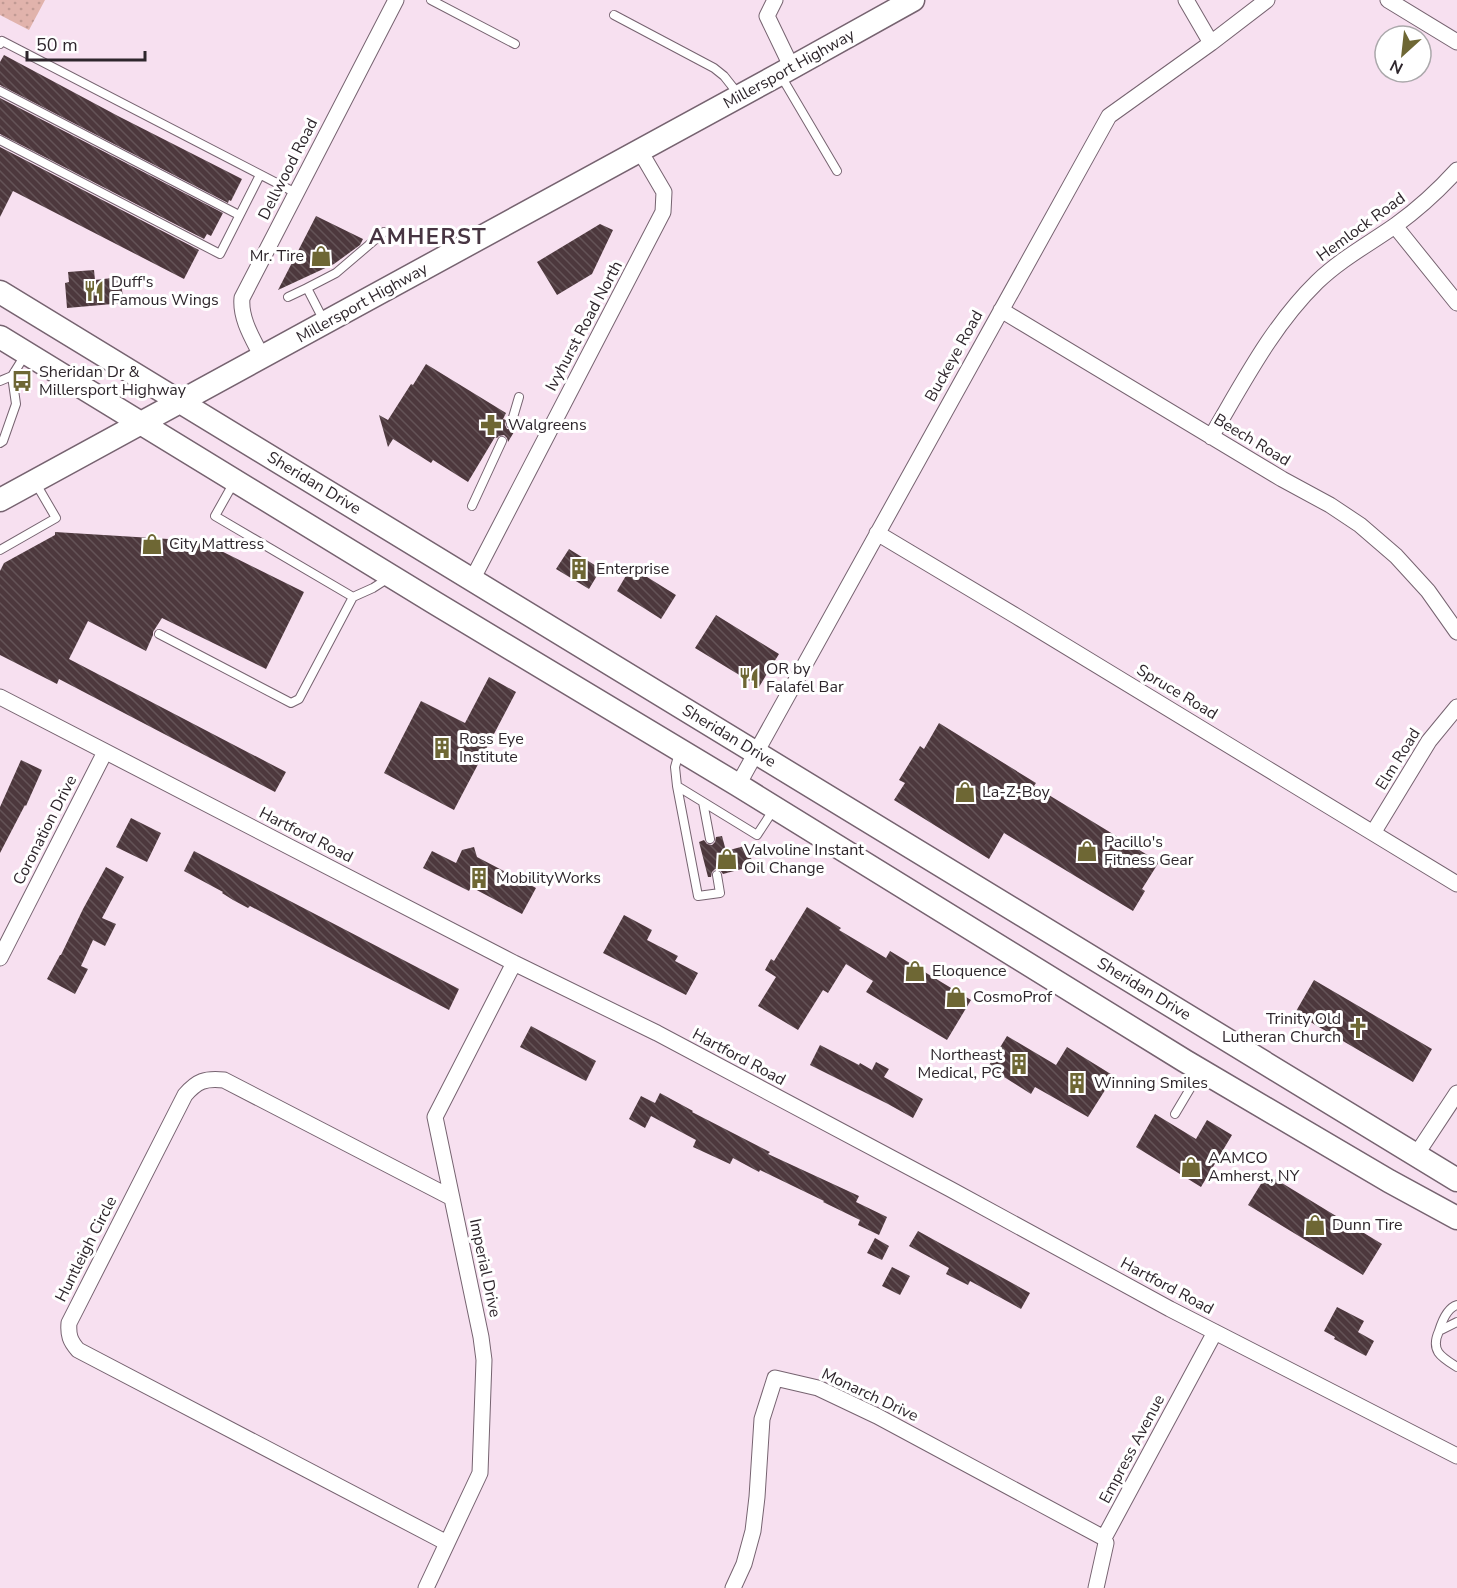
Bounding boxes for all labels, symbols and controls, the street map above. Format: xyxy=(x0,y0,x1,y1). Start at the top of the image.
street label: Millersport Highway xyxy=(719,23,859,114)
scale bar xyxy=(27,24,146,62)
north arrow xyxy=(1373,24,1433,84)
text: 50 m xyxy=(36,33,78,57)
text: N xyxy=(1386,54,1407,79)
street label: Dellwood Road xyxy=(253,114,323,224)
street label: Hemlock Road xyxy=(1312,187,1410,267)
district label: AMHERST xyxy=(369,222,487,252)
shop icon: Mr. Tire xyxy=(309,244,333,268)
place label: Mr. Tire xyxy=(250,245,304,267)
street label: Millersport Highway xyxy=(292,257,432,348)
street label: Ivyhurst Road North xyxy=(540,257,628,395)
place label: Duff's Famous Wings xyxy=(111,271,219,311)
restaurant icon: Duff's Famous Wings xyxy=(82,279,106,303)
street label: Buckeye Road xyxy=(920,306,988,406)
place label: Sheridan Dr & Millersport Highway xyxy=(39,361,187,401)
bus stop icon: Sheridan Dr & Millersport Highway xyxy=(10,369,34,393)
street label: Beech Road xyxy=(1210,409,1294,471)
pharmacy icon: Walgreens xyxy=(479,413,503,437)
place label: Walgreens xyxy=(508,414,587,436)
street label: Sheridan Drive xyxy=(263,446,365,520)
shop icon: City Mattress xyxy=(140,532,164,556)
place label: City Mattress xyxy=(169,533,264,555)
building icon: Enterprise xyxy=(567,557,591,581)
place label: Enterprise xyxy=(596,558,669,580)
place label: OR by Falafel Bar xyxy=(766,658,844,698)
street label: Spruce Road xyxy=(1132,659,1222,725)
restaurant icon: OR by Falafel Bar xyxy=(737,666,761,690)
street label: Sheridan Drive xyxy=(678,699,780,773)
street label: Elm Road xyxy=(1370,724,1426,794)
place label: Ross Eye Institute xyxy=(459,728,524,768)
building icon: Ross Eye Institute xyxy=(430,736,454,760)
street label: Coronation Drive xyxy=(8,771,82,889)
shop icon: La-Z-Boy xyxy=(953,780,977,804)
place label: La-Z-Boy xyxy=(982,781,1050,803)
street label: Hartford Road xyxy=(255,802,357,868)
place label: Pacillo's Fitness Gear xyxy=(1104,831,1194,871)
place label: Valvoline Instant Oil Change xyxy=(743,839,864,879)
shop icon: Pacillo's Fitness Gear xyxy=(1075,839,1099,863)
shop icon: Valvoline Instant Oil Change xyxy=(715,847,739,871)
building icon: MobilityWorks xyxy=(467,866,491,890)
place label: MobilityWorks xyxy=(496,867,601,889)
street label: Sheridan Drive xyxy=(1093,952,1195,1026)
shop icon: Eloquence xyxy=(903,959,927,983)
place label: Eloquence xyxy=(932,960,1007,982)
shop icon: CosmoProf xyxy=(944,985,968,1009)
place label: CosmoProf xyxy=(973,986,1053,1008)
place label: Trinity Old Lutheran Church xyxy=(1222,1008,1341,1048)
church icon: Trinity Old Lutheran Church xyxy=(1346,1016,1370,1040)
street label: Hartford Road xyxy=(688,1023,790,1091)
place label: Northeast Medical, PC xyxy=(918,1044,1002,1084)
building icon: Northeast Medical, PC xyxy=(1007,1052,1031,1076)
building icon: Winning Smiles xyxy=(1065,1071,1089,1095)
place label: Winning Smiles xyxy=(1094,1072,1208,1094)
place label: AAMCO Amherst, NY xyxy=(1208,1147,1300,1187)
shop icon: AAMCO Amherst, NY xyxy=(1179,1155,1203,1179)
street label: Huntleigh Circle xyxy=(50,1192,122,1306)
shop icon: Dunn Tire xyxy=(1303,1213,1327,1237)
place label: Dunn Tire xyxy=(1332,1214,1403,1236)
street label: Imperial Drive xyxy=(464,1217,506,1319)
street label: Hartford Road xyxy=(1116,1252,1218,1320)
street label: Monarch Drive xyxy=(818,1363,922,1427)
street label: Empress Avenue xyxy=(1094,1391,1170,1507)

